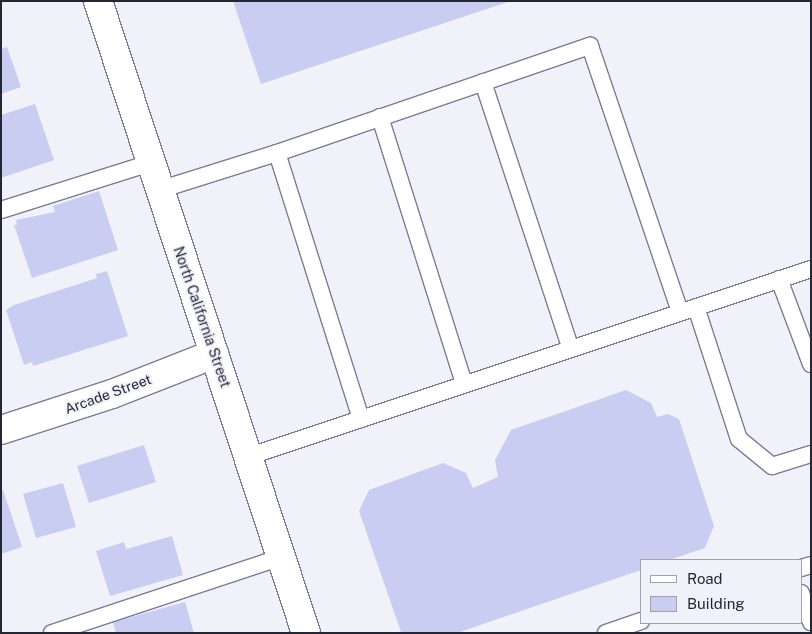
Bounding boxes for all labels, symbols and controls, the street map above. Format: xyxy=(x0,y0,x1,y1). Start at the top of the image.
street label: North California Street xyxy=(170,244,234,390)
street label: Arcade Street xyxy=(62,371,154,417)
legend xyxy=(640,559,802,624)
text: Road xyxy=(687,570,723,587)
text: Building xyxy=(687,595,745,612)

